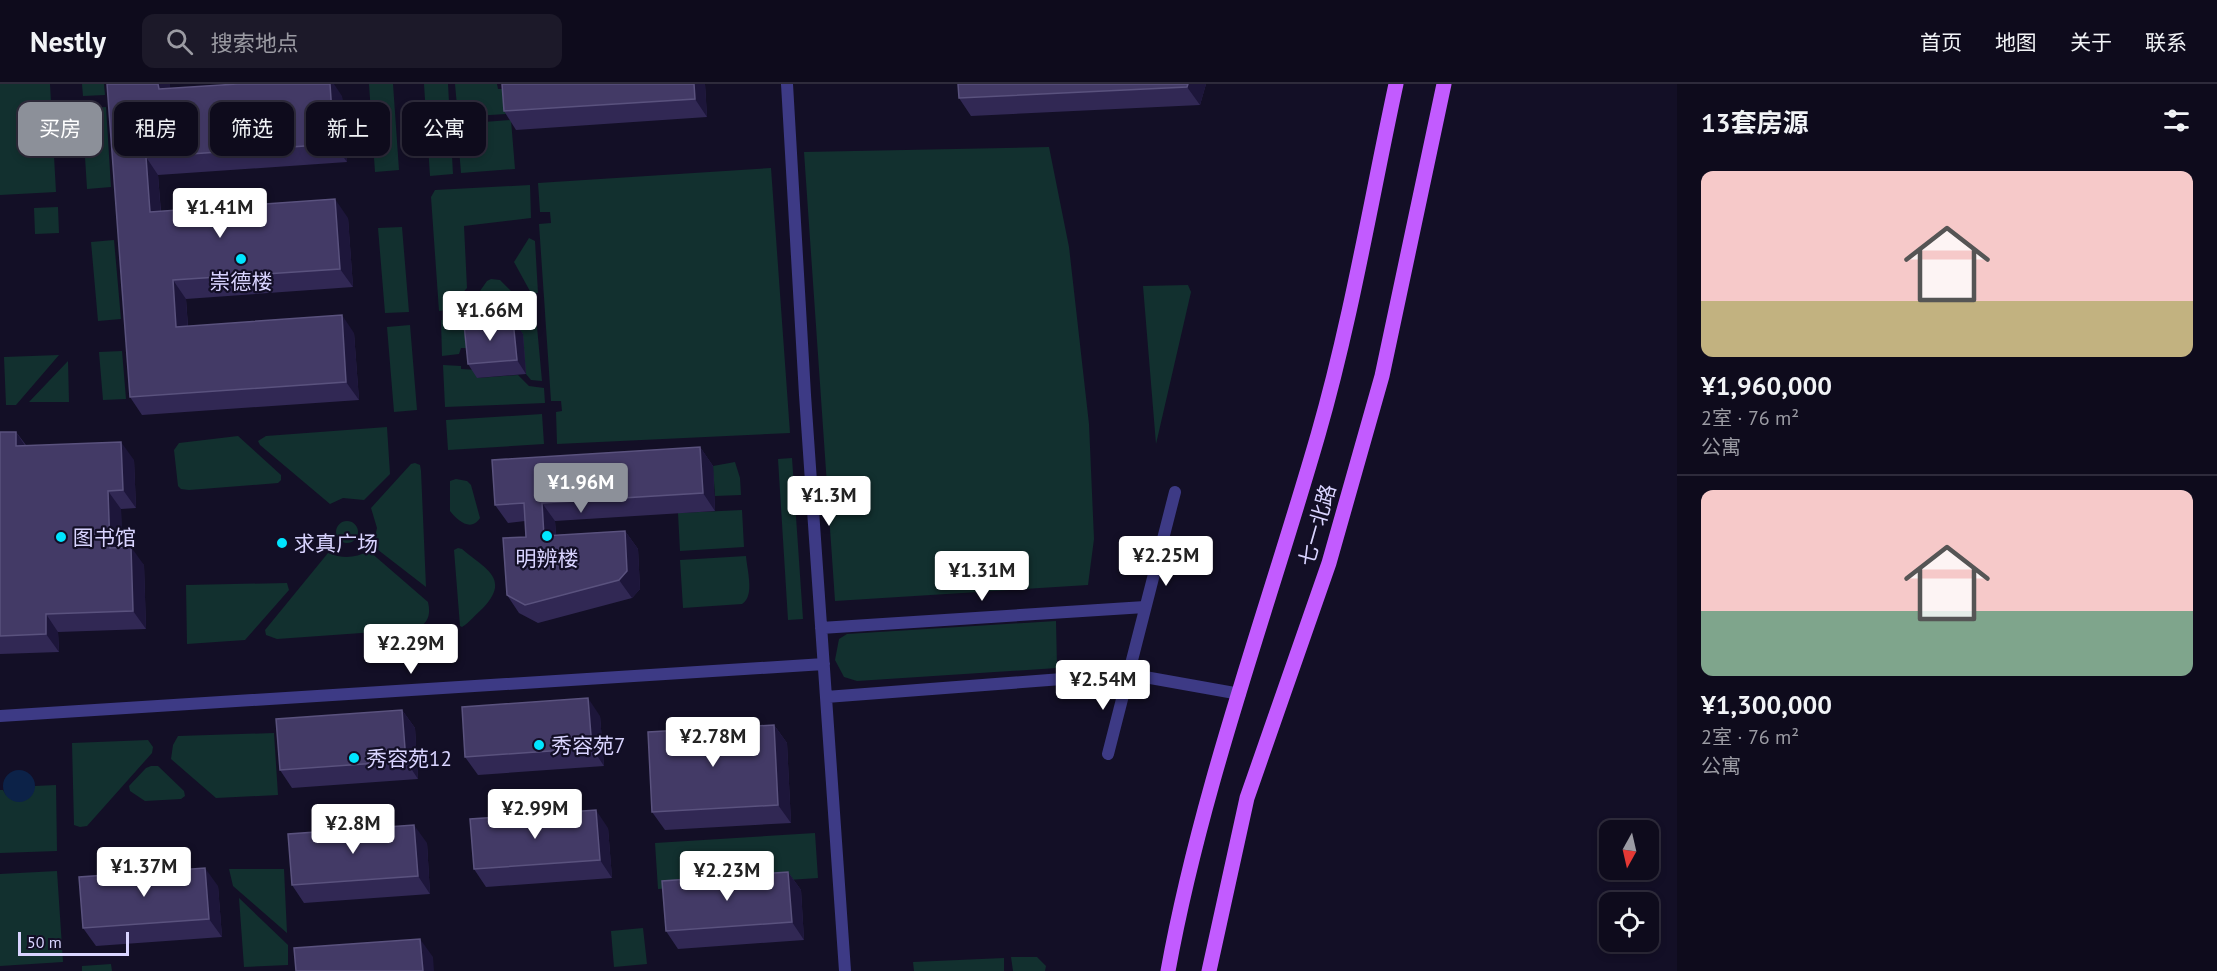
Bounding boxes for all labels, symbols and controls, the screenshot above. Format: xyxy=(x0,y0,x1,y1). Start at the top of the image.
search box xyxy=(142,14,562,68)
text: Nestly xyxy=(30,23,106,60)
icon: search xyxy=(163,25,196,58)
text: 搜索地点 xyxy=(211,29,299,57)
text: 首页 xyxy=(1920,29,1962,56)
text: 地图 xyxy=(1995,29,2037,56)
text: 关于 xyxy=(2070,29,2112,56)
text: 联系 xyxy=(2145,29,2187,56)
chip: 买房 xyxy=(18,102,102,156)
chip: 租房 xyxy=(114,102,198,156)
chip: 筛选 xyxy=(210,102,294,156)
chip: 新上 xyxy=(306,102,390,156)
chip: 公寓 xyxy=(402,102,486,156)
icon: filters xyxy=(2160,104,2193,137)
text: 13套房源 xyxy=(1701,106,1808,139)
pin: ¥1.41M xyxy=(171,188,269,239)
text: ¥1.41M xyxy=(187,194,253,220)
icon: home xyxy=(1893,210,2001,318)
marker: 崇德楼 xyxy=(234,252,248,266)
place label: 崇德楼 xyxy=(210,268,273,295)
pin: ¥1.66M xyxy=(441,291,539,342)
text: ¥1.66M xyxy=(457,297,523,323)
text: ¥1,960,000 xyxy=(1701,369,1832,402)
text: 2室 · 76 m² xyxy=(1701,405,1799,431)
text: 公寓 xyxy=(1701,434,1741,460)
pin: ¥1.96M xyxy=(532,463,630,514)
text: ¥1.96M xyxy=(548,469,614,495)
pin: ¥1.3M xyxy=(787,476,871,527)
street label: 七一北路 xyxy=(1292,481,1342,569)
text: ¥1.3M xyxy=(802,482,856,508)
place label: 图书馆 xyxy=(73,524,136,551)
marker: 明辨楼 xyxy=(540,529,554,543)
icon: home xyxy=(1893,529,2001,637)
marker: 图书馆 xyxy=(54,530,68,544)
place label: 求真广场 xyxy=(294,530,378,557)
marker: 求真广场 xyxy=(275,536,289,550)
pin: ¥2.25M xyxy=(1117,536,1215,587)
text: ¥2.25M xyxy=(1133,542,1199,568)
place label: 明辨楼 xyxy=(516,545,579,572)
pin: ¥1.31M xyxy=(933,551,1031,602)
text: ¥1.31M xyxy=(949,557,1015,583)
pin: ¥2.29M xyxy=(362,624,460,675)
text: ¥2.29M xyxy=(378,630,444,656)
pin: ¥2.54M xyxy=(1054,660,1152,711)
text: ¥2.54M xyxy=(1070,666,1136,692)
text: ¥1,300,000 xyxy=(1701,688,1832,721)
pin: ¥2.78M xyxy=(664,717,762,768)
text: ¥2.78M xyxy=(680,723,746,749)
text: 2室 · 76 m² xyxy=(1701,724,1799,750)
place label: 秀容苑7 xyxy=(551,732,625,759)
marker: 秀容苑7 xyxy=(532,738,546,752)
place label: 秀容苑12 xyxy=(366,745,452,772)
marker: 秀容苑12 xyxy=(347,751,361,765)
text: 公寓 xyxy=(1701,753,1741,779)
pin: ¥2.99M xyxy=(486,789,584,840)
text: ¥2.99M xyxy=(502,795,568,821)
pin: ¥2.8M xyxy=(311,804,395,855)
text: ¥2.8M xyxy=(326,810,380,836)
north arrow xyxy=(1599,820,1659,880)
map controls xyxy=(1599,820,1659,952)
pin: ¥1.37M xyxy=(95,847,193,898)
pin: ¥2.23M xyxy=(678,851,776,902)
text: ¥1.37M xyxy=(111,853,177,879)
text: ¥2.23M xyxy=(694,857,760,883)
button: locate xyxy=(1599,892,1659,952)
scale bar xyxy=(18,929,129,956)
text: 50 m xyxy=(27,932,62,952)

